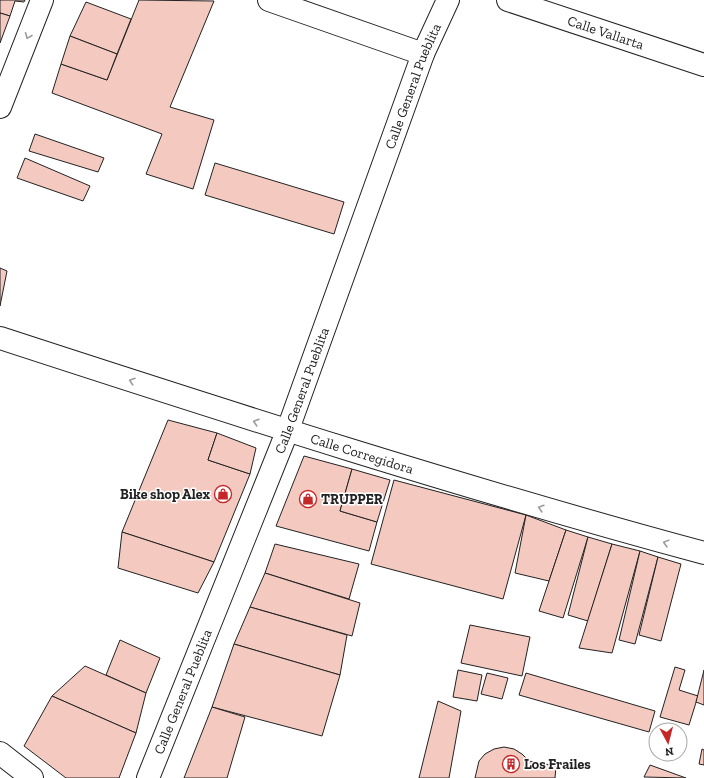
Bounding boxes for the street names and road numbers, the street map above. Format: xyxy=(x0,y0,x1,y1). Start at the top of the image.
street label: Calle Vallarta xyxy=(565,12,646,54)
street label: Calle General Pueblita xyxy=(382,20,445,151)
street label: Calle General Pueblita xyxy=(271,325,333,456)
street label: Calle Corregidora xyxy=(308,430,416,478)
street label: Calle General Pueblita xyxy=(150,627,216,757)

